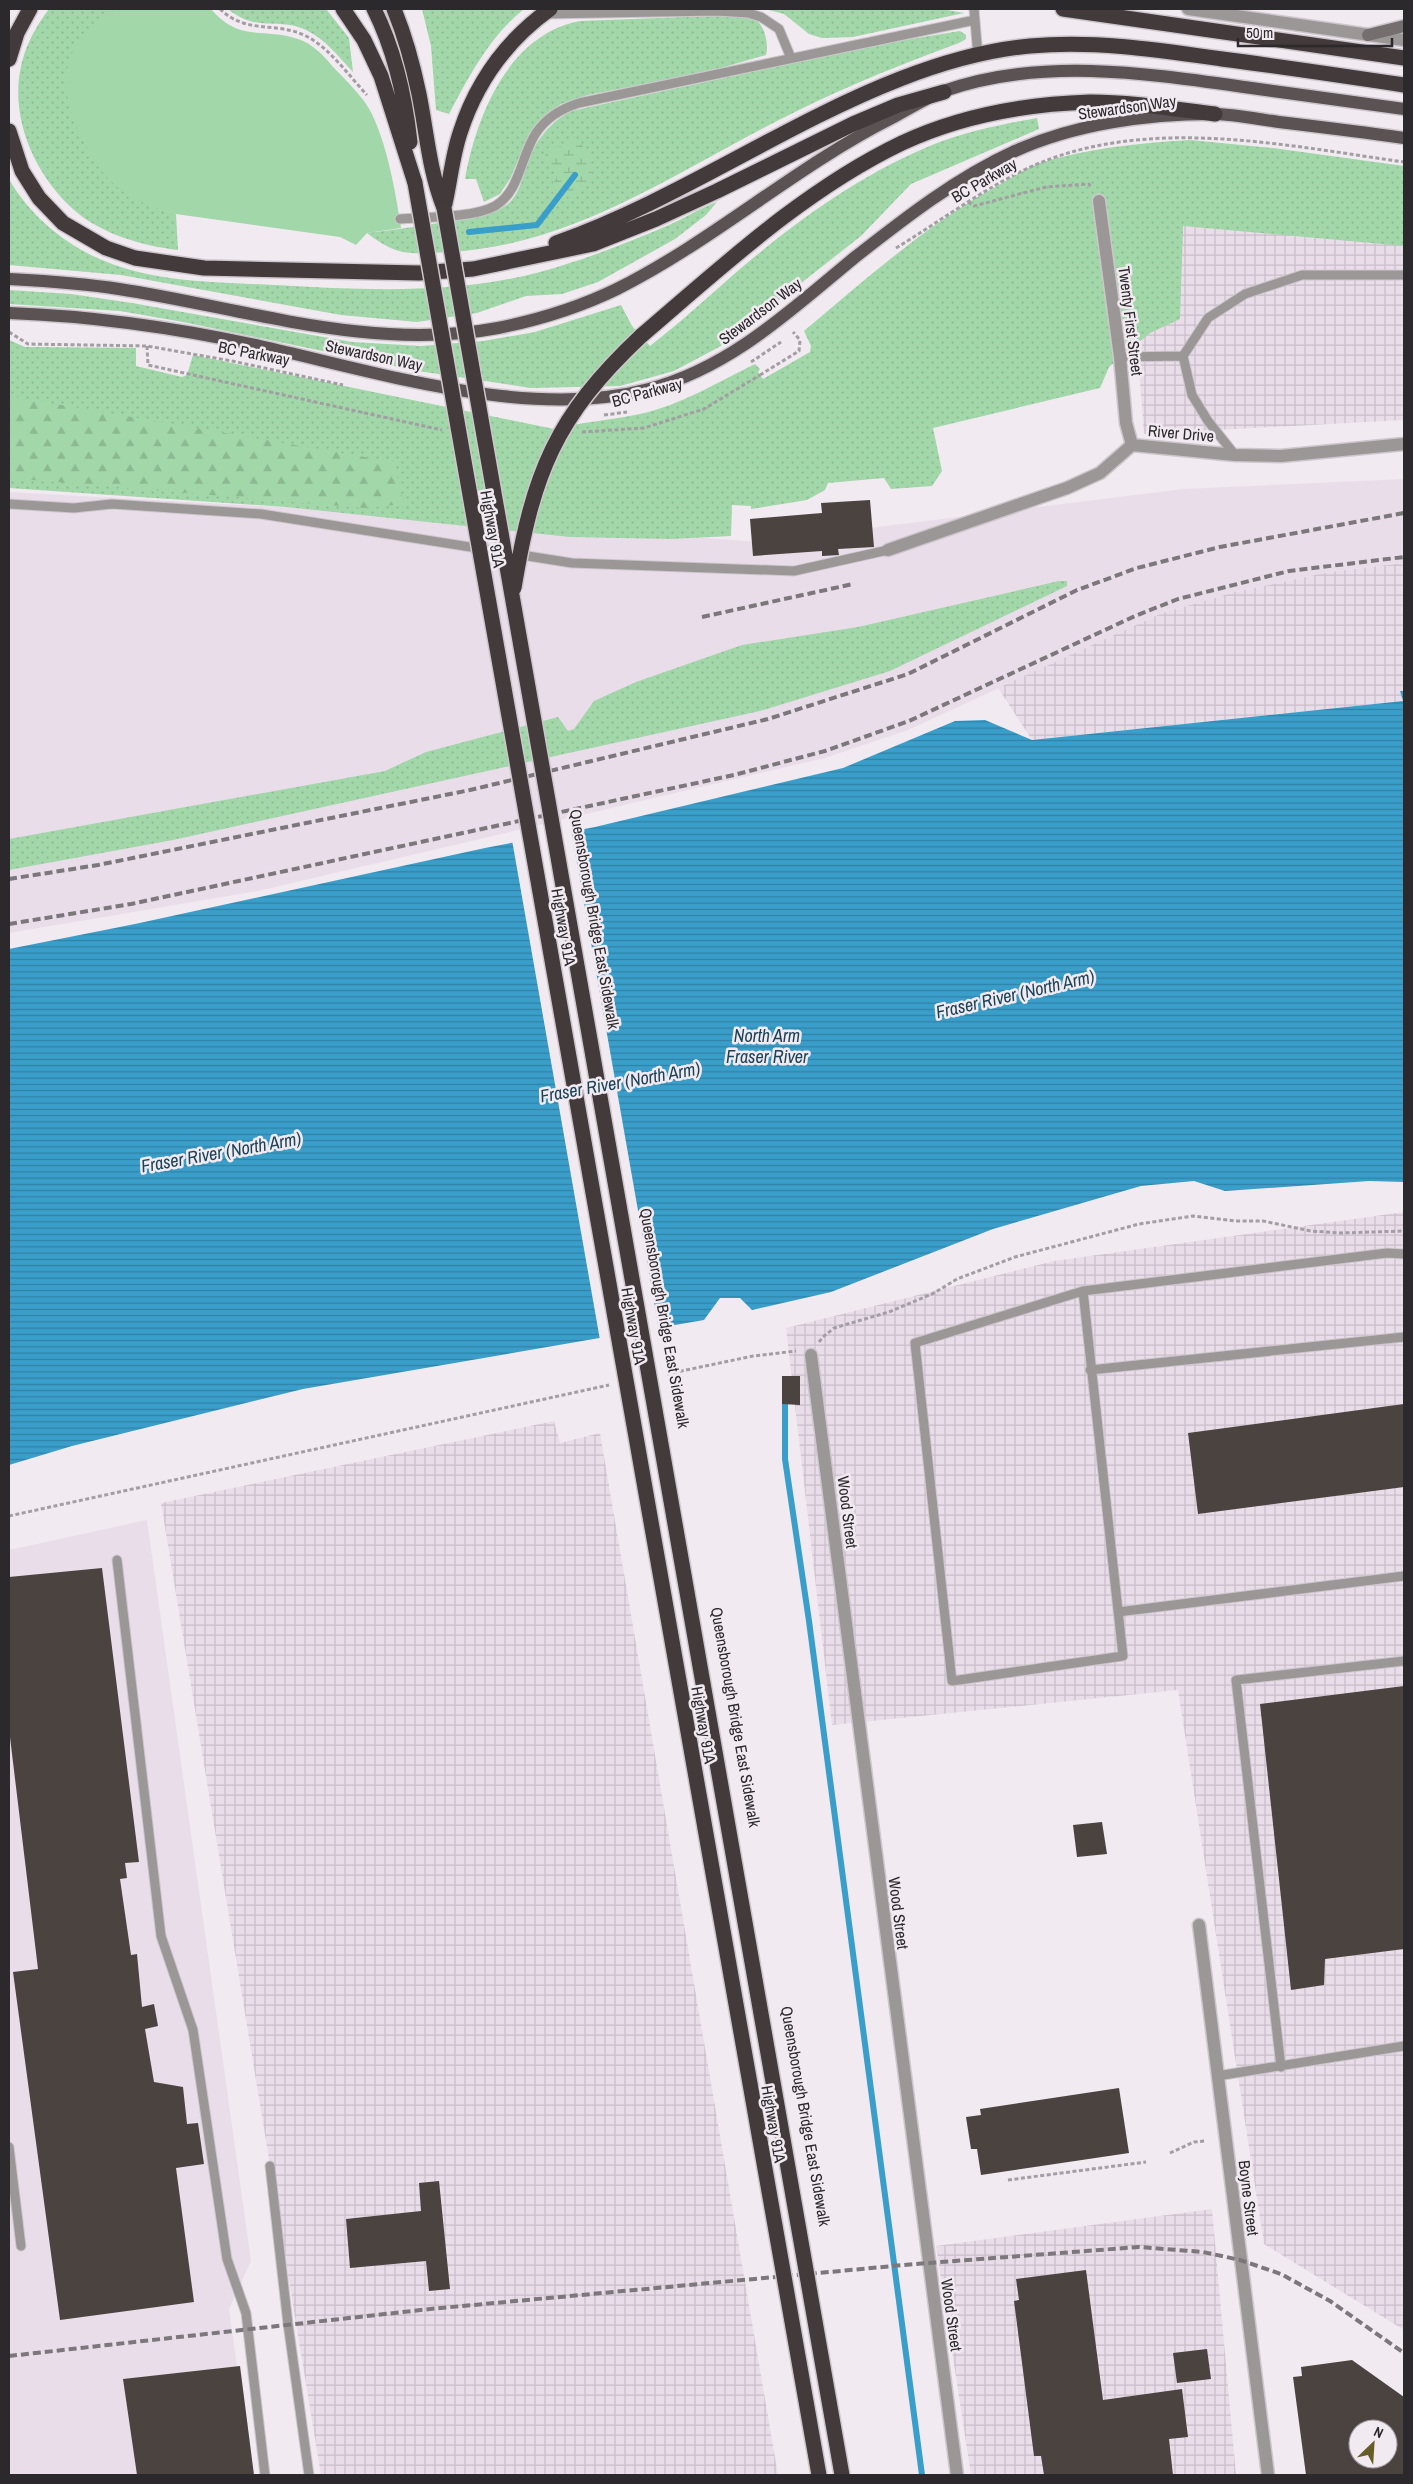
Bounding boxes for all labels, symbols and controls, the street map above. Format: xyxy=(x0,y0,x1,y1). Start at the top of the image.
scale bar xyxy=(1238,15,1392,47)
text: 50 m xyxy=(1246,22,1273,43)
street label: Stewardson Way xyxy=(1077,89,1178,125)
street label: BC Parkway xyxy=(947,152,1021,208)
street label: Twenty First Street xyxy=(1113,265,1149,377)
street label: Stewardson Way xyxy=(714,272,806,349)
street label: Stewardson Way xyxy=(323,334,425,376)
street label: BC Parkway xyxy=(216,335,292,371)
street label: BC Parkway xyxy=(609,372,685,412)
street label: River Drive xyxy=(1147,419,1215,447)
street label: Highway 91A xyxy=(475,489,511,570)
street label: Queensborough Bridge East Sidewalk xyxy=(565,807,625,1031)
street label: Highway 91A xyxy=(546,887,582,968)
water label: Fraser River (North Arm) xyxy=(933,964,1097,1024)
water label: North Arm Fraser River xyxy=(726,1023,809,1069)
water label: Fraser River (North Arm) xyxy=(538,1056,702,1108)
water label: Fraser River (North Arm) xyxy=(139,1126,303,1178)
street label: Queensborough Bridge East Sidewalk xyxy=(635,1206,695,1430)
street label: Highway 91A xyxy=(616,1286,652,1367)
street label: Wood Street xyxy=(833,1475,863,1550)
street label: Queensborough Bridge East Sidewalk xyxy=(706,1605,766,1829)
street label: Highway 91A xyxy=(686,1685,722,1766)
street label: Wood Street xyxy=(884,1876,914,1951)
street label: Queensborough Bridge East Sidewalk xyxy=(776,2004,836,2228)
street label: Highway 91A xyxy=(756,2084,792,2165)
street label: Boyne Street xyxy=(1233,2159,1265,2237)
street label: Wood Street xyxy=(936,2277,968,2353)
north arrow xyxy=(1348,2419,1398,2469)
text: N xyxy=(1371,2422,1386,2442)

